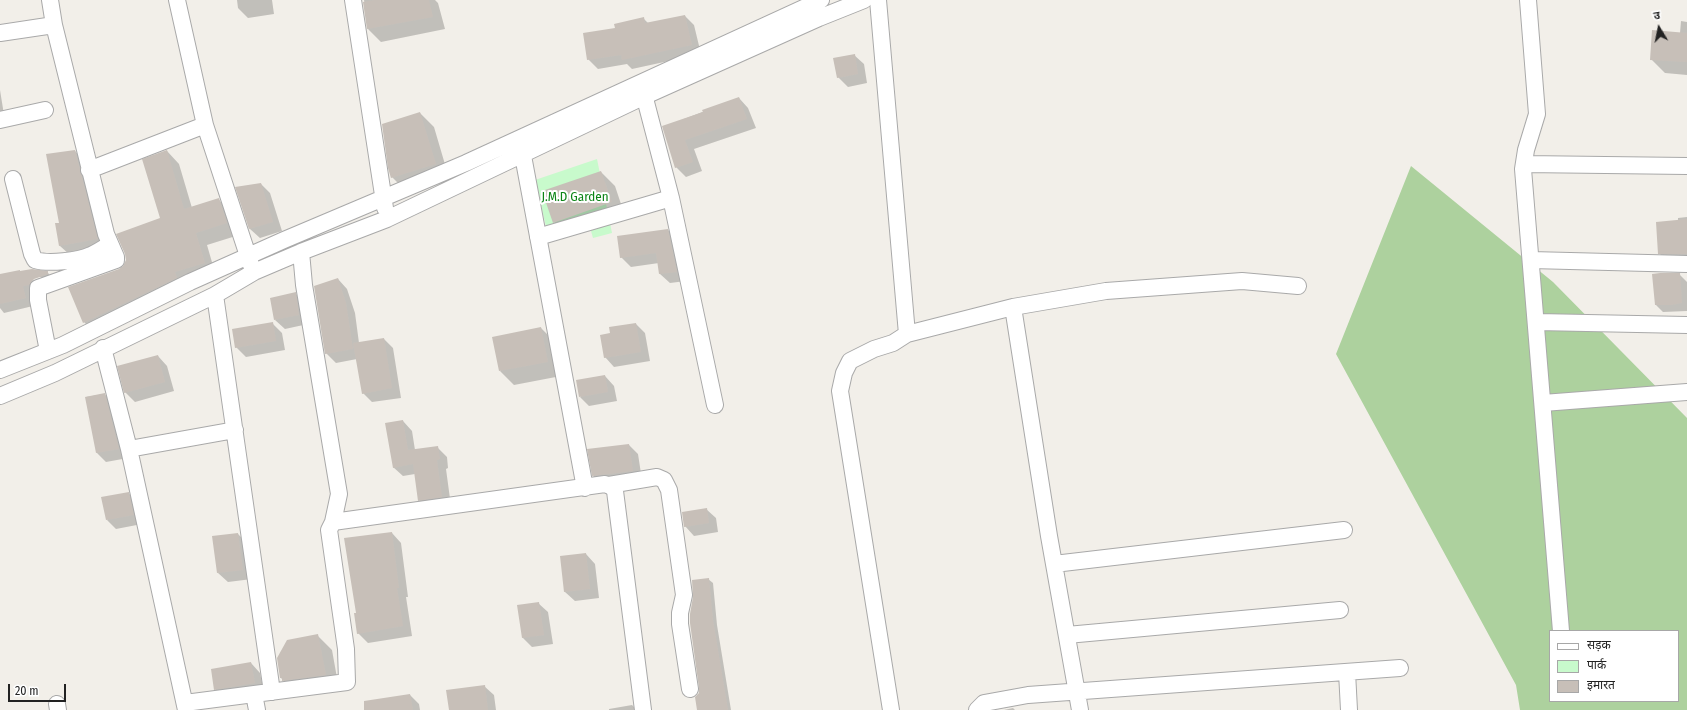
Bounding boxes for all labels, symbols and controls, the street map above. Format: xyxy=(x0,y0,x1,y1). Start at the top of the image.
north arrow xyxy=(1639,8,1679,48)
text: उ xyxy=(1653,9,1661,23)
park label: J.M.D Garden xyxy=(541,189,609,205)
legend xyxy=(1549,630,1679,702)
text: सड़क xyxy=(1587,638,1611,652)
text: पार्क xyxy=(1587,658,1606,672)
scale bar xyxy=(10,676,68,702)
text: इमारत xyxy=(1587,678,1615,692)
text: 20 m xyxy=(15,684,39,698)

